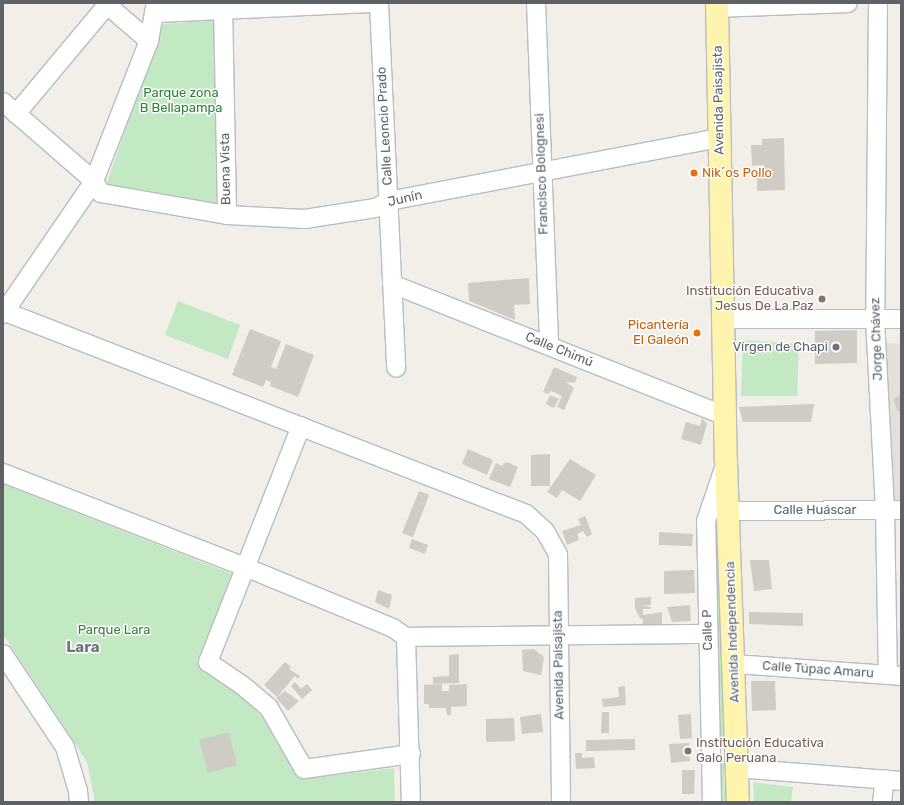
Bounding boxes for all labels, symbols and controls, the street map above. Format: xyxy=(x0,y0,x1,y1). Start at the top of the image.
street label: Avenida Paisajista xyxy=(710,45,728,155)
street label: Calle Leoncio Prado xyxy=(374,66,396,186)
park label: Parque zona B Bellapampa xyxy=(140,86,222,117)
street label: Francisco Bolognesi xyxy=(532,113,552,235)
street label: Buena Vista xyxy=(218,133,234,205)
place label: Nik´os Pollo xyxy=(702,165,772,181)
marker: Nik´os Pollo xyxy=(689,168,699,178)
street label: Junín xyxy=(386,187,424,211)
place label: Institución Educativa Jesus De La Paz xyxy=(686,284,814,315)
marker: Institución Educativa Jesus De La Paz xyxy=(817,294,827,304)
street label: Jorge Chávez xyxy=(868,297,886,381)
place label: Picantería El Galeón xyxy=(628,318,689,349)
marker: Picantería El Galeón xyxy=(692,328,702,338)
street label: Calle Chimú xyxy=(523,329,595,371)
place label: Vírgen de Chapi xyxy=(733,339,828,355)
marker: Vírgen de Chapi xyxy=(831,342,841,352)
street label: Calle Huáscar xyxy=(774,502,856,518)
street label: Avenida Independencia xyxy=(723,561,743,703)
street label: Calle P xyxy=(700,609,716,651)
street label: Avenida Paisajista xyxy=(550,610,568,720)
park label: Parque Lara xyxy=(78,622,150,638)
district label: Lara xyxy=(66,639,100,657)
street label: Calle Túpac Amaru xyxy=(761,658,875,682)
place label: Institución Educativa Galo Peruana xyxy=(696,736,824,767)
marker: Institución Educativa Galo Peruana xyxy=(683,746,693,756)

